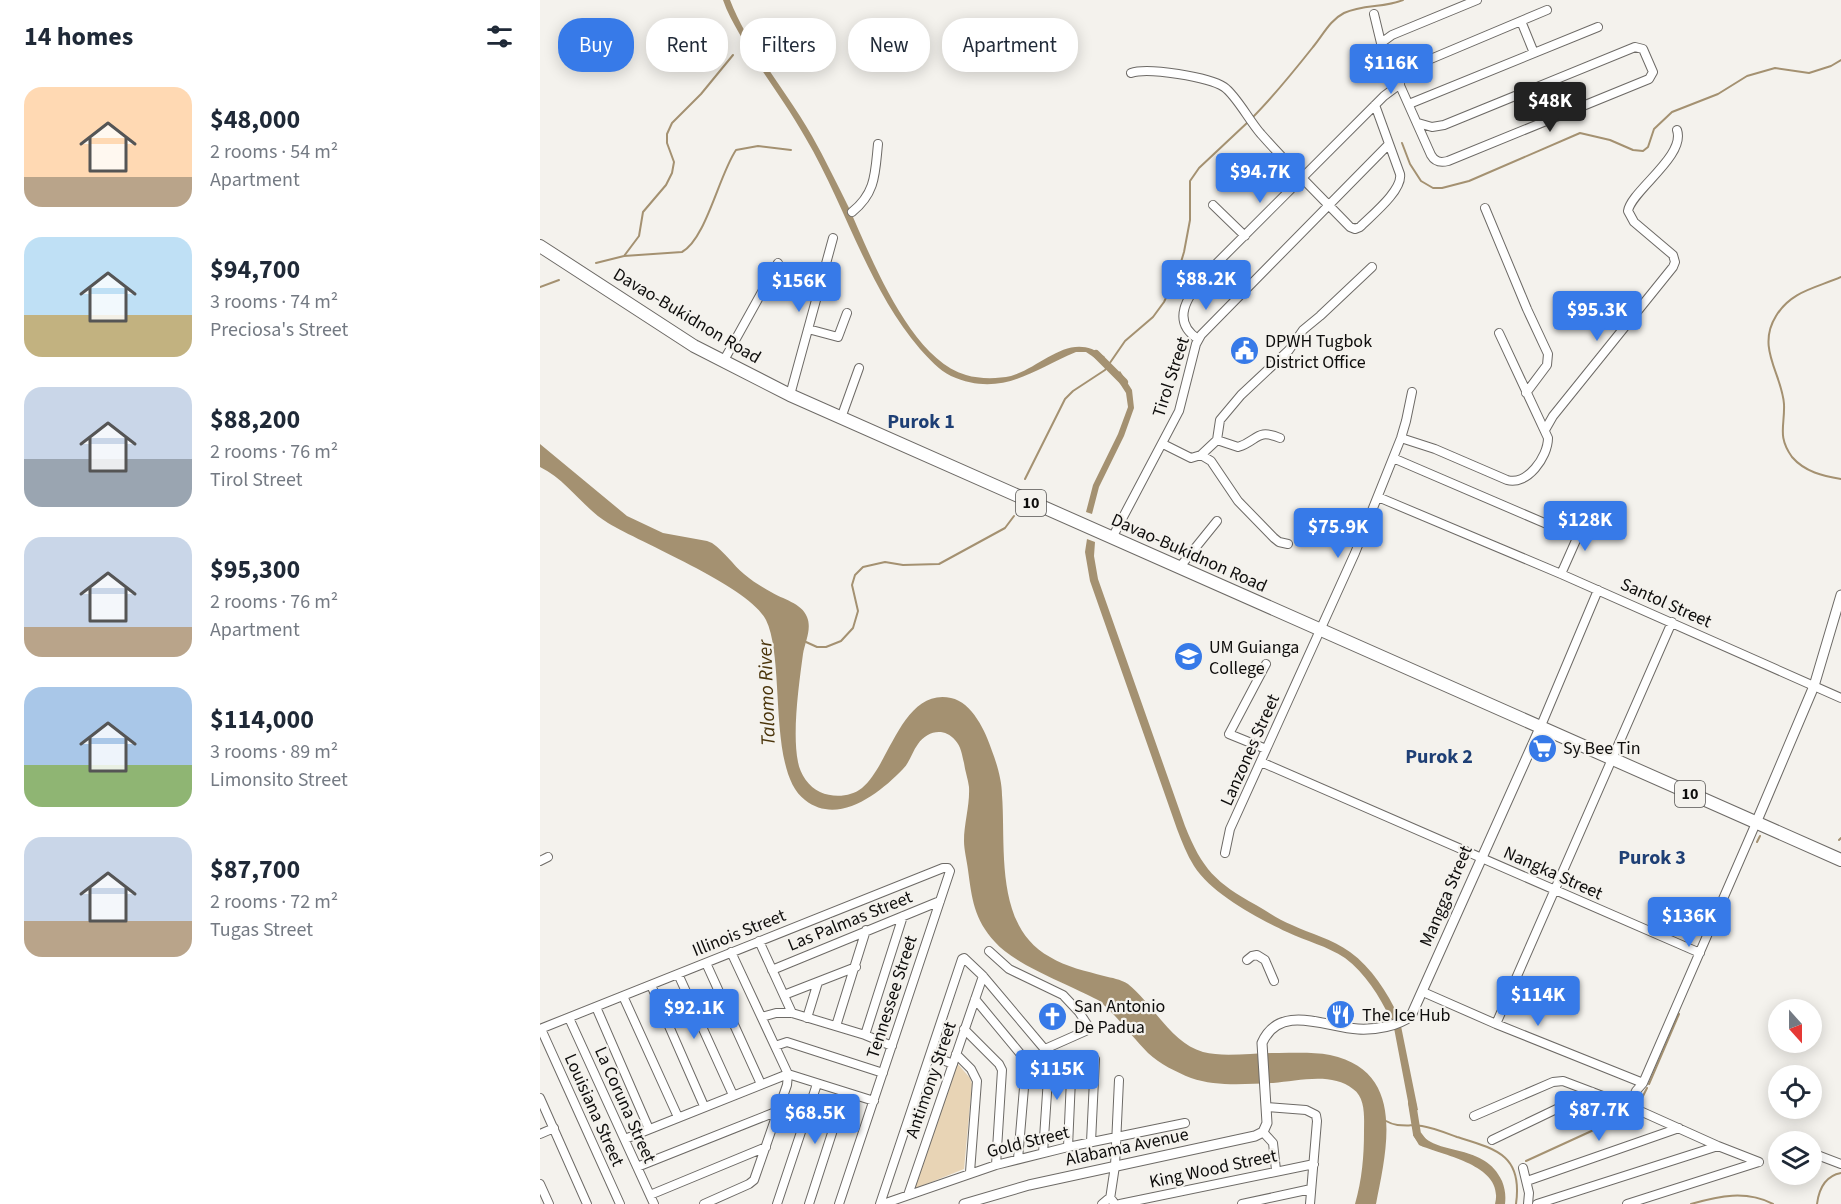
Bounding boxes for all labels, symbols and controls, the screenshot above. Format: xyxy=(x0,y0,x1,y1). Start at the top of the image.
text: 14 homes xyxy=(24,18,133,55)
chip: Buy xyxy=(558,18,634,72)
chip: Rent xyxy=(646,18,728,72)
chip: Filters xyxy=(740,18,836,72)
chip: New xyxy=(848,18,930,72)
chip: Apartment xyxy=(942,18,1078,72)
icon: filters xyxy=(483,20,516,53)
pin: $116K xyxy=(1349,44,1433,95)
text: $116K xyxy=(1364,49,1418,77)
pin: $48K xyxy=(1514,82,1586,133)
text: $48K xyxy=(1528,87,1572,115)
text: $48,000 xyxy=(210,101,300,138)
icon: home xyxy=(72,111,144,183)
text: 2 rooms · 54 m² xyxy=(210,138,338,166)
pin: $94.7K xyxy=(1211,153,1309,204)
text: $94.7K xyxy=(1230,158,1290,186)
text: Apartment xyxy=(210,166,300,194)
text: $94,700 xyxy=(210,251,300,288)
pin: $88.2K xyxy=(1157,260,1255,311)
icon: home xyxy=(72,261,144,333)
street label: Davao-Bukidnon Road xyxy=(609,262,765,370)
pin: $156K xyxy=(757,262,841,313)
text: $88.2K xyxy=(1176,265,1236,293)
text: $156K xyxy=(772,267,826,295)
text: 3 rooms · 74 m² xyxy=(210,288,338,316)
pin: $95.3K xyxy=(1548,291,1646,342)
text: $95.3K xyxy=(1567,296,1627,324)
text: Preciosa's Street xyxy=(210,316,348,344)
place label: DPWH Tugbok District Office xyxy=(1265,329,1372,375)
street label: Tirol Street xyxy=(1146,334,1196,420)
public building icon: DPWH Tugbok District Office xyxy=(1228,335,1260,367)
text: $88,200 xyxy=(210,401,300,438)
district label: Purok 1 xyxy=(887,408,955,436)
icon: home xyxy=(72,411,144,483)
text: 2 rooms · 76 m² xyxy=(210,438,338,466)
text: Tirol Street xyxy=(210,466,302,494)
road number: 10 xyxy=(1016,490,1046,516)
pin: $128K xyxy=(1543,501,1627,552)
text: $128K xyxy=(1558,506,1612,534)
street label: Davao-Bukidnon Road xyxy=(1107,507,1271,599)
pin: $75.9K xyxy=(1289,508,1387,559)
text: $75.9K xyxy=(1308,513,1368,541)
text: $95,300 xyxy=(210,551,300,588)
icon: home xyxy=(72,561,144,633)
street label: Santol Street xyxy=(1616,572,1716,634)
text: 2 rooms · 76 m² xyxy=(210,588,338,616)
text: Apartment xyxy=(210,616,300,644)
place label: UM Guianga College xyxy=(1209,635,1299,681)
water label: Talomo River xyxy=(751,638,783,747)
school or university icon: UM Guianga College xyxy=(1172,641,1204,673)
street label: Lanzones Street xyxy=(1214,690,1286,810)
text: $114,000 xyxy=(210,701,314,738)
icon: home xyxy=(72,711,144,783)
supermarket icon: Sy Bee Tin xyxy=(1526,732,1558,764)
place label: Sy Bee Tin xyxy=(1563,736,1641,761)
text: 3 rooms · 89 m² xyxy=(210,738,338,766)
district label: Purok 2 xyxy=(1405,743,1473,771)
text: Limonsito Street xyxy=(210,766,348,794)
road number: 10 xyxy=(1675,781,1705,807)
street label: Nangka Street xyxy=(1499,840,1607,906)
street label: Mangga Street xyxy=(1413,842,1479,950)
district label: Purok 3 xyxy=(1618,844,1686,872)
text: $87,700 xyxy=(210,851,300,888)
icon: home xyxy=(72,861,144,933)
street label: Las Palmas Street xyxy=(784,885,916,957)
text: 2 rooms · 72 m² xyxy=(210,888,338,916)
pin: $136K xyxy=(1647,897,1731,948)
text: $136K xyxy=(1662,902,1716,930)
street label: Illinois Street xyxy=(689,903,789,963)
text: Tugas Street xyxy=(210,916,313,944)
street label: Tennessee Street xyxy=(860,932,924,1062)
pin: $114K xyxy=(1496,976,1580,1027)
text: $114K xyxy=(1511,981,1565,1009)
pin: $92.1K xyxy=(645,989,743,1040)
text: $92.1K xyxy=(664,994,724,1022)
place label: San Antonio De Padua xyxy=(1074,994,1165,1040)
restaurant icon: The Ice Hub xyxy=(1325,999,1357,1031)
north arrow xyxy=(1768,999,1822,1053)
map controls xyxy=(1768,999,1822,1185)
church icon: San Antonio De Padua xyxy=(1037,1000,1069,1032)
place label: The Ice Hub xyxy=(1362,1003,1451,1028)
street label: Antimony Street xyxy=(899,1018,963,1142)
street label: La Coruna Street xyxy=(588,1043,662,1167)
street label: Louisiana Street xyxy=(558,1050,630,1170)
pin: $115K xyxy=(1015,1050,1099,1101)
text: $115K xyxy=(1030,1055,1084,1083)
button: locate xyxy=(1768,1065,1822,1119)
pin: $87.7K xyxy=(1550,1091,1648,1142)
pin: $68.5K xyxy=(766,1094,864,1145)
text: $87.7K xyxy=(1569,1096,1629,1124)
text: $68.5K xyxy=(785,1099,845,1127)
street label: Gold Street xyxy=(984,1120,1072,1164)
street label: Alabama Avenue xyxy=(1063,1122,1191,1172)
button: layers xyxy=(1768,1131,1822,1185)
street label: King Wood Street xyxy=(1147,1143,1279,1195)

